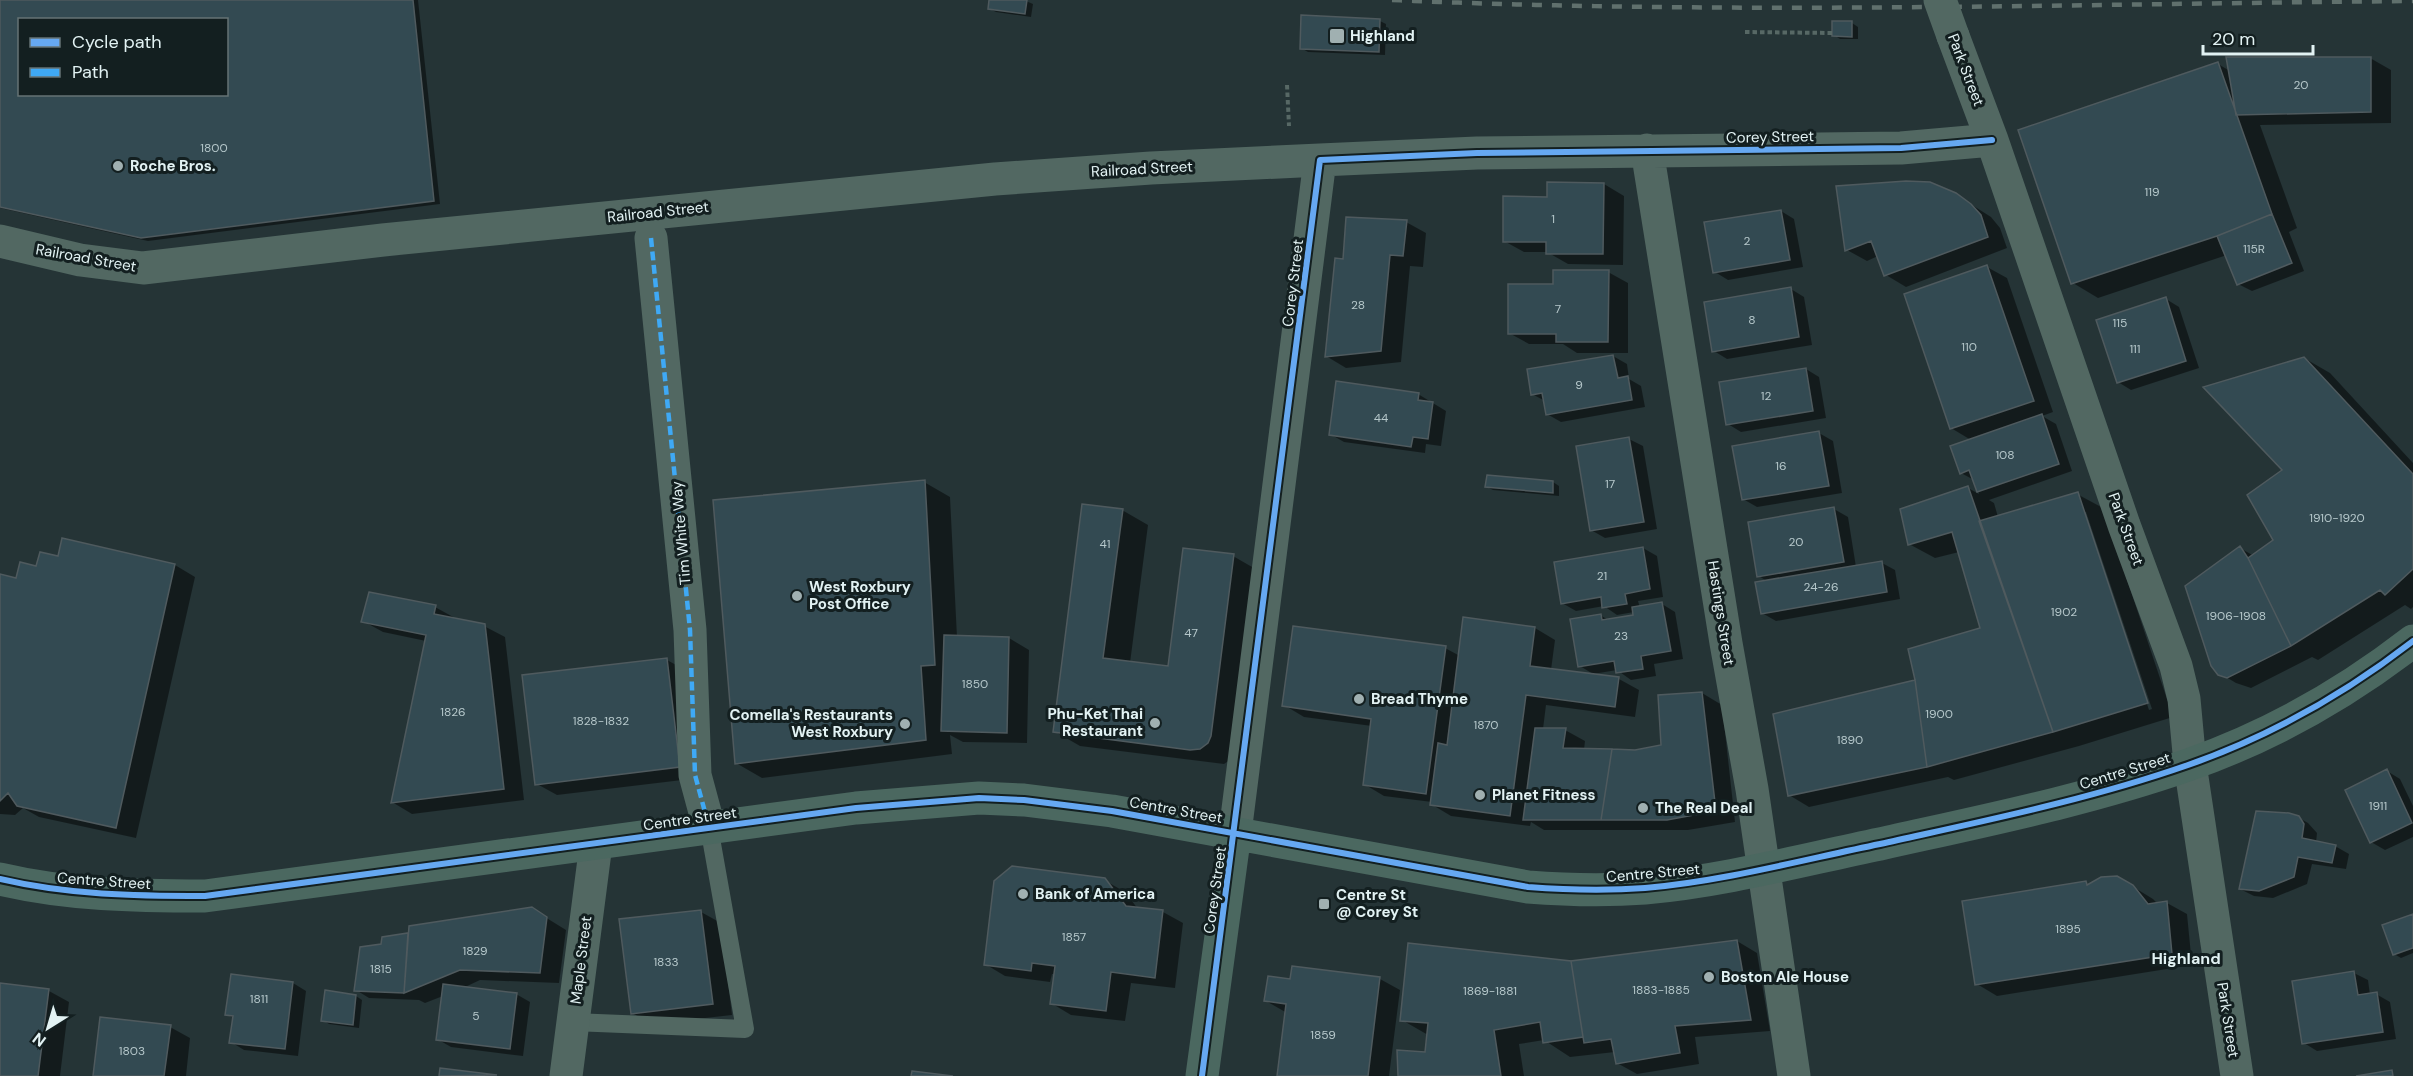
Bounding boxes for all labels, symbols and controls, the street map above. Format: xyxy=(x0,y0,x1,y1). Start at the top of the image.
legend xyxy=(18,18,228,96)
scale bar xyxy=(2203,18,2312,56)
place label: Highland xyxy=(1350,26,1415,46)
marker: Highland xyxy=(1328,27,1346,45)
text: 20 m xyxy=(2212,27,2255,51)
text: Cycle path xyxy=(72,30,162,54)
street label: Park Street xyxy=(1943,31,1989,109)
text: Path xyxy=(72,60,109,84)
house number: 20 xyxy=(2293,77,2309,93)
street label: Corey Street xyxy=(1726,126,1814,148)
house number: 1800 xyxy=(200,140,228,156)
place label: Roche Bros. xyxy=(130,156,216,176)
street label: Railroad Street xyxy=(1091,156,1194,182)
marker: Roche Bros. xyxy=(111,159,125,173)
house number: 119 xyxy=(2144,184,2160,200)
street label: Railroad Street xyxy=(606,197,710,227)
house number: 1 xyxy=(1551,211,1555,227)
house number: 2 xyxy=(1744,233,1751,249)
street label: Corey Street xyxy=(1278,238,1308,328)
street label: Railroad Street xyxy=(34,239,138,277)
house number: 115R xyxy=(2243,241,2265,257)
house number: 28 xyxy=(1351,297,1365,313)
house number: 7 xyxy=(1555,301,1561,317)
house number: 8 xyxy=(1748,312,1756,328)
house number: 115 xyxy=(2113,315,2127,331)
house number: 110 xyxy=(1961,339,1977,355)
house number: 111 xyxy=(2129,341,2141,357)
house number: 9 xyxy=(1575,377,1583,393)
house number: 12 xyxy=(1761,388,1771,404)
house number: 44 xyxy=(1374,410,1388,426)
house number: 108 xyxy=(1995,447,2015,463)
house number: 16 xyxy=(1775,458,1787,474)
house number: 17 xyxy=(1605,476,1615,492)
street label: Tim White Way xyxy=(666,479,696,586)
street label: Park Street xyxy=(2104,490,2148,568)
house number: 1910-1920 xyxy=(2309,510,2365,526)
house number: 20 xyxy=(1788,534,1804,550)
house number: 41 xyxy=(1099,536,1111,552)
street label: Hastings Street xyxy=(1703,559,1739,667)
house number: 21 xyxy=(1597,568,1607,584)
place label: West Roxbury Post Office xyxy=(809,577,911,614)
house number: 24-26 xyxy=(1804,579,1838,595)
marker: West Roxbury Post Office xyxy=(790,589,804,603)
house number: 1902 xyxy=(2051,604,2077,620)
house number: 1906-1908 xyxy=(2206,608,2266,624)
house number: 47 xyxy=(1184,625,1198,641)
house number: 23 xyxy=(1614,628,1628,644)
house number: 1850 xyxy=(962,676,988,692)
place label: Bread Thyme xyxy=(1371,689,1468,709)
marker: Bread Thyme xyxy=(1352,692,1366,706)
house number: 1826 xyxy=(440,704,466,720)
place label: Phu-Ket Thai Restaurant xyxy=(1047,704,1143,741)
place label: Comella's Restaurants West Roxbury xyxy=(729,705,893,742)
house number: 1900 xyxy=(1925,706,1953,722)
house number: 1828-1832 xyxy=(573,713,629,729)
marker: Phu-Ket Thai Restaurant xyxy=(1148,716,1162,730)
marker: Comella's Restaurants West Roxbury xyxy=(898,717,912,731)
house number: 1870 xyxy=(1473,717,1499,733)
house number: 1890 xyxy=(1837,732,1863,748)
street label: Centre Street xyxy=(2077,748,2173,794)
place label: Planet Fitness xyxy=(1492,785,1595,805)
marker: Planet Fitness xyxy=(1473,788,1487,802)
street label: Centre Street xyxy=(1128,792,1224,828)
place label: The Real Deal xyxy=(1655,798,1753,818)
house number: 1911 xyxy=(2369,798,2387,814)
marker: The Real Deal xyxy=(1636,801,1650,815)
street label: Centre Street xyxy=(642,803,738,835)
street label: Corey Street xyxy=(1199,845,1231,935)
street label: Centre Street xyxy=(1605,859,1701,887)
street label: Centre Street xyxy=(56,868,152,894)
place label: Bank of America xyxy=(1035,884,1155,904)
place label: Centre St @ Corey St xyxy=(1336,885,1418,922)
marker: Bank of America xyxy=(1016,887,1030,901)
marker: Centre St @ Corey St xyxy=(1317,897,1331,911)
street label: Maple Street xyxy=(566,915,596,1005)
house number: 1895 xyxy=(2055,921,2081,937)
house number: 1857 xyxy=(1062,929,1086,945)
house number: 1829 xyxy=(462,943,488,959)
district label: Highland xyxy=(2151,948,2221,969)
house number: 1833 xyxy=(653,954,679,970)
house number: 1815 xyxy=(370,961,392,977)
place label: Boston Ale House xyxy=(1721,967,1849,987)
marker: Boston Ale House xyxy=(1702,970,1716,984)
street label: Park Street xyxy=(2212,981,2244,1059)
house number: 1883-1885 xyxy=(1632,982,1690,998)
house number: 1869-1881 xyxy=(1463,983,1517,999)
house number: 1811 xyxy=(250,991,268,1007)
north arrow xyxy=(18,998,78,1058)
house number: 5 xyxy=(472,1008,480,1024)
house number: 1859 xyxy=(1310,1027,1336,1043)
text: N xyxy=(28,1028,50,1051)
house number: 1803 xyxy=(119,1043,145,1059)

